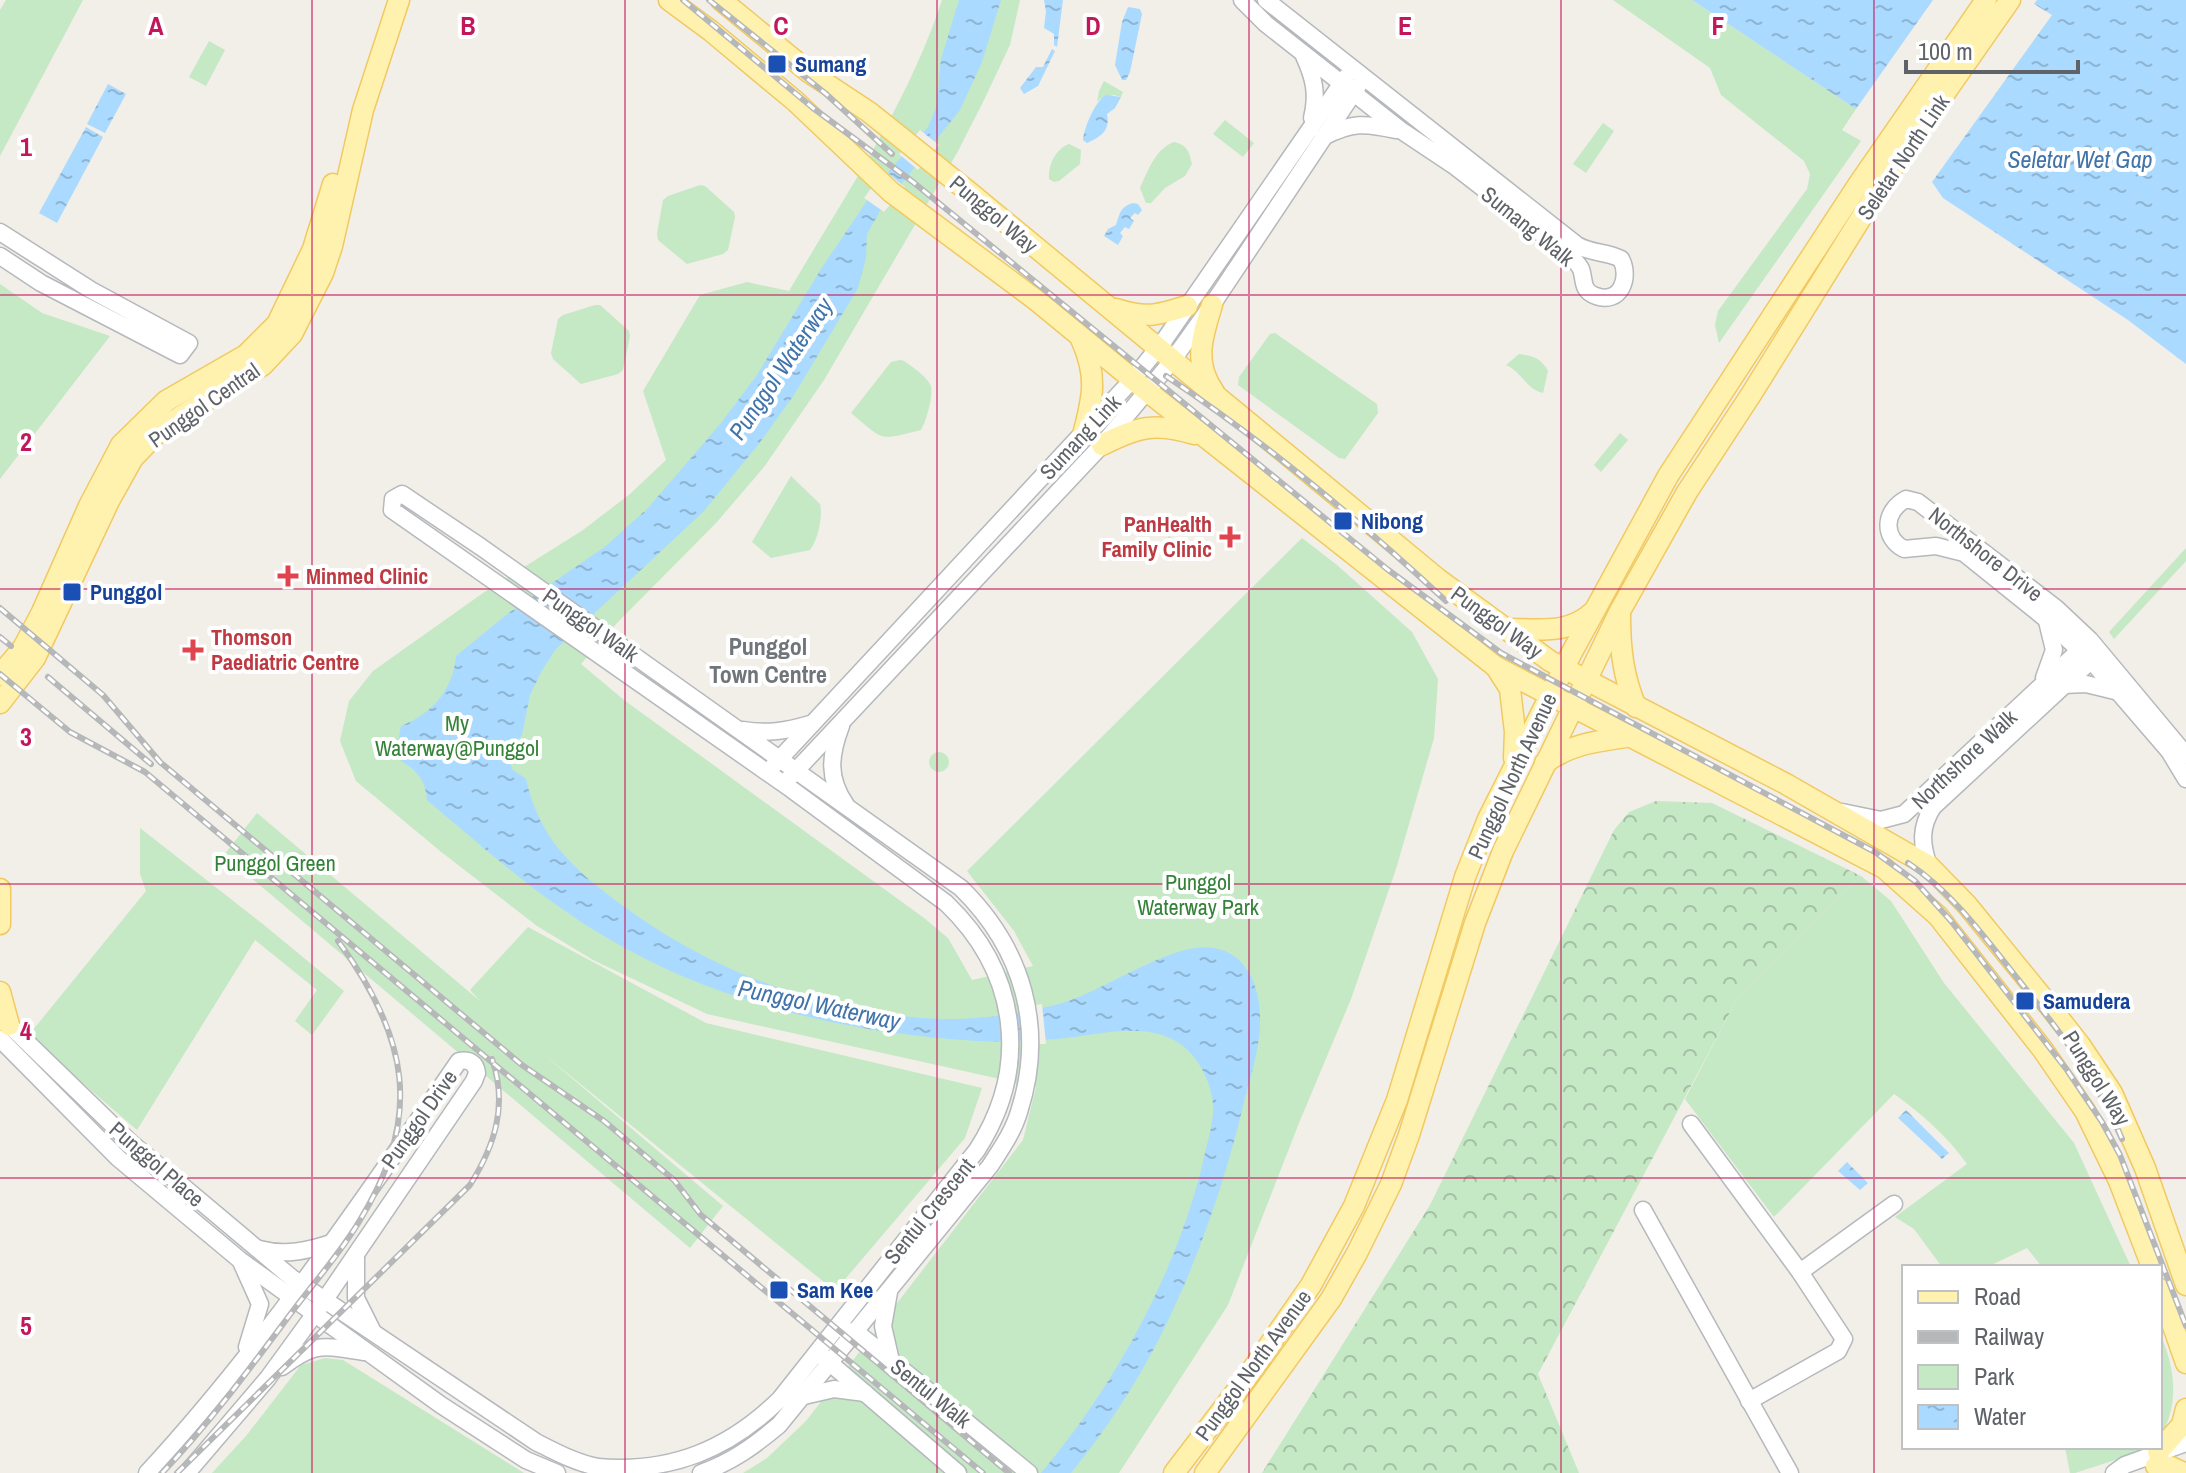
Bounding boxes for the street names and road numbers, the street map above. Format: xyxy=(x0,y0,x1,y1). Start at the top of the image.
street label: Seletar North Link xyxy=(1850,88,1957,226)
street label: Punggol Way xyxy=(944,168,1044,260)
street label: Sumang Walk xyxy=(1475,179,1582,273)
street label: Punggol Central xyxy=(142,356,266,454)
street label: Sumang Link xyxy=(1033,387,1128,486)
street label: Northshore Drive xyxy=(1923,500,2049,608)
street label: Punggol Way xyxy=(1445,579,1549,665)
street label: Punggol Walk xyxy=(537,581,646,670)
street label: Punggol North Avenue xyxy=(1460,688,1564,864)
street label: Northshore Walk xyxy=(1905,702,2024,816)
street label: Punggol Way xyxy=(2056,1025,2138,1131)
street label: Punggol Drive xyxy=(374,1064,464,1174)
street label: Punggol Place xyxy=(103,1115,211,1213)
street label: Sentul Crescent xyxy=(877,1152,981,1270)
street label: Punggol North Avenue xyxy=(1188,1283,1318,1447)
street label: Sentul Walk xyxy=(884,1351,978,1435)

